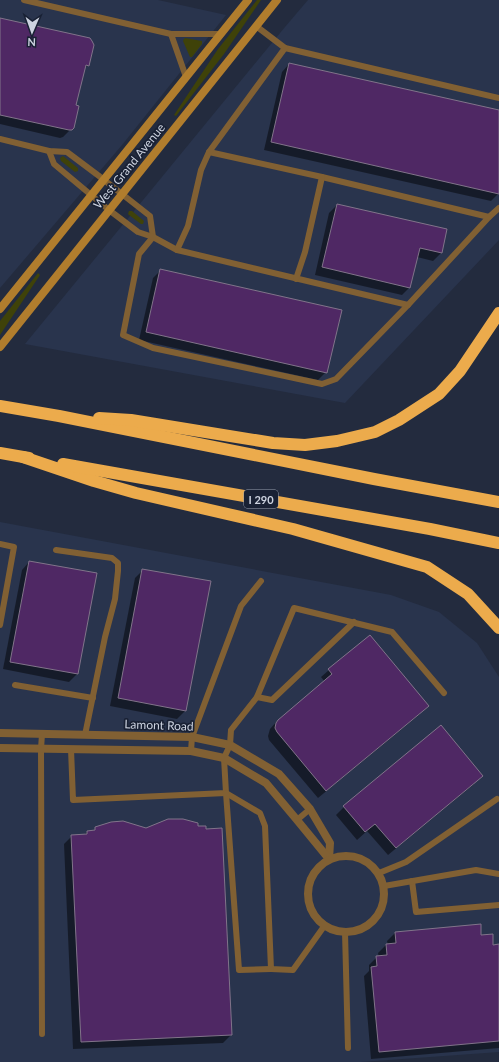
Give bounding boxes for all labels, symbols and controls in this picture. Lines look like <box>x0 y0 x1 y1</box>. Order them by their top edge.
north arrow <box>12 12 52 52</box>
text: N <box>27 36 36 49</box>
street label: West Grand Avenue <box>90 120 168 212</box>
road number: I 290 <box>244 490 278 508</box>
street label: Lamont Road <box>124 716 194 734</box>

